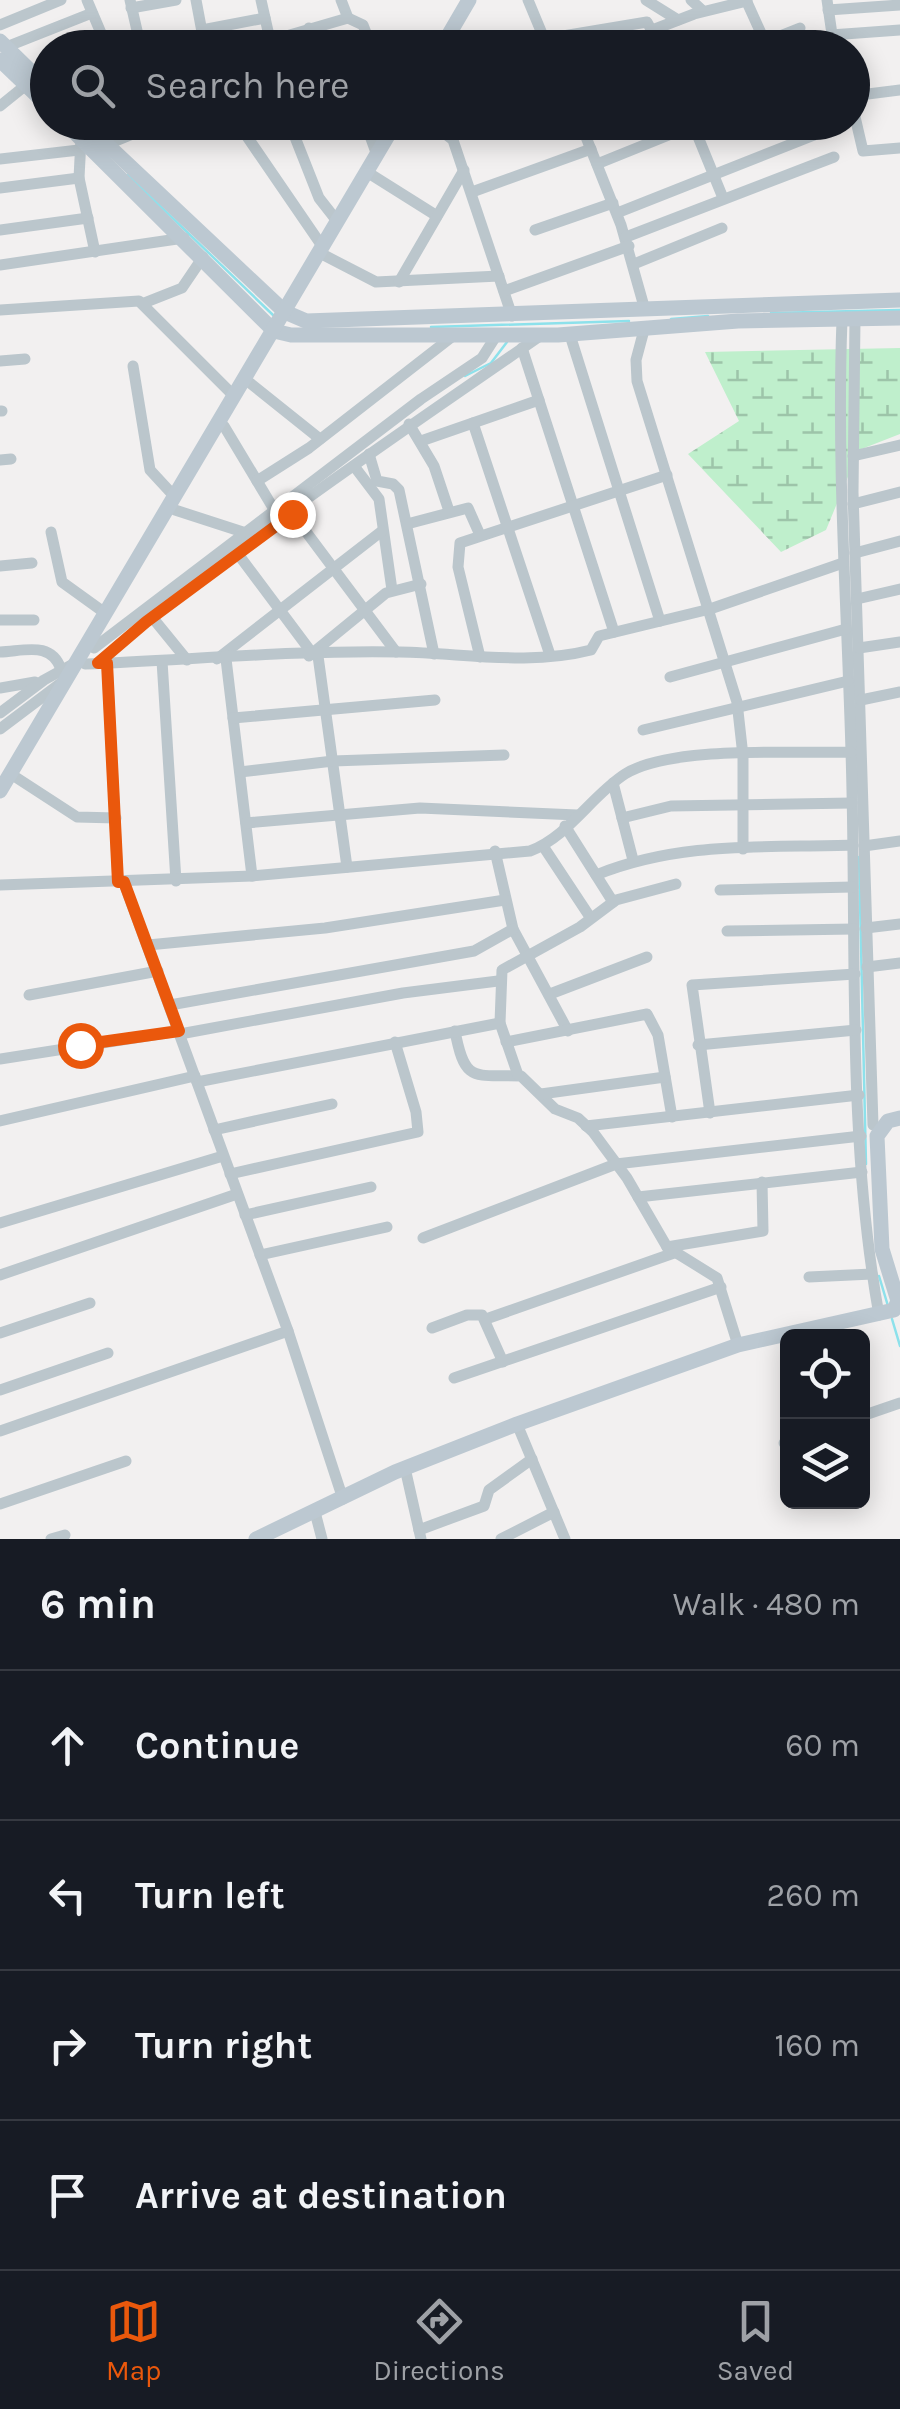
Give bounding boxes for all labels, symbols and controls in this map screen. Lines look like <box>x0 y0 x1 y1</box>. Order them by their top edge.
search box <box>30 30 870 140</box>
icon: search <box>65 58 120 113</box>
text: Search here <box>145 63 349 108</box>
route end <box>270 492 316 538</box>
route start <box>58 1023 104 1069</box>
map controls <box>780 1329 870 1509</box>
button: locate <box>780 1329 870 1419</box>
button: layers <box>780 1419 870 1509</box>
text: 6 min <box>40 1579 156 1629</box>
text: Walk · 480 m <box>673 1586 860 1623</box>
icon: ahead <box>40 1718 95 1773</box>
text: Continue <box>135 1723 299 1768</box>
text: 60 m <box>785 1727 860 1764</box>
icon: left <box>40 1868 95 1923</box>
text: Turn left <box>135 1873 285 1918</box>
text: 260 m <box>767 1877 860 1914</box>
icon: right <box>40 2018 95 2073</box>
text: Turn right <box>135 2023 312 2068</box>
text: 160 m <box>775 2027 860 2064</box>
icon: arrive <box>40 2168 95 2223</box>
text: Arrive at destination <box>135 2173 507 2218</box>
tab: Map <box>106 2294 161 2387</box>
tab: Directions <box>373 2294 505 2387</box>
tab: Saved <box>717 2294 794 2387</box>

